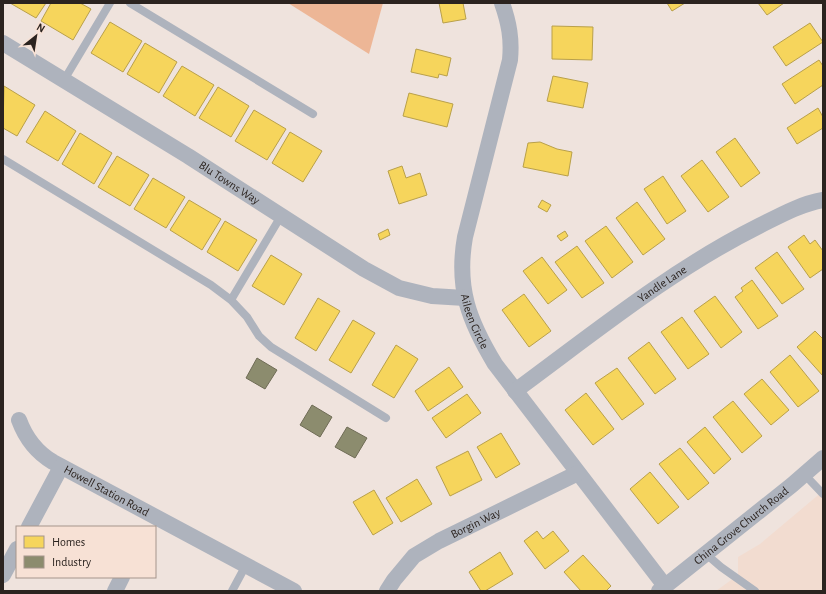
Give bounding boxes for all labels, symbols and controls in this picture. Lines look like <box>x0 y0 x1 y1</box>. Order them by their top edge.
north arrow <box>16 16 56 56</box>
text: N <box>35 21 47 34</box>
street label: Blu Towns Way <box>197 159 262 207</box>
street label: Yandle Lane <box>635 263 689 304</box>
street label: Aileen Circle <box>459 293 491 351</box>
street label: Howell Station Road <box>62 463 151 518</box>
street label: China Grove Church Road <box>691 484 791 567</box>
street label: Borgin Way <box>449 506 503 540</box>
legend <box>16 526 156 578</box>
text: Homes <box>52 536 85 548</box>
text: Industry <box>52 556 91 569</box>

